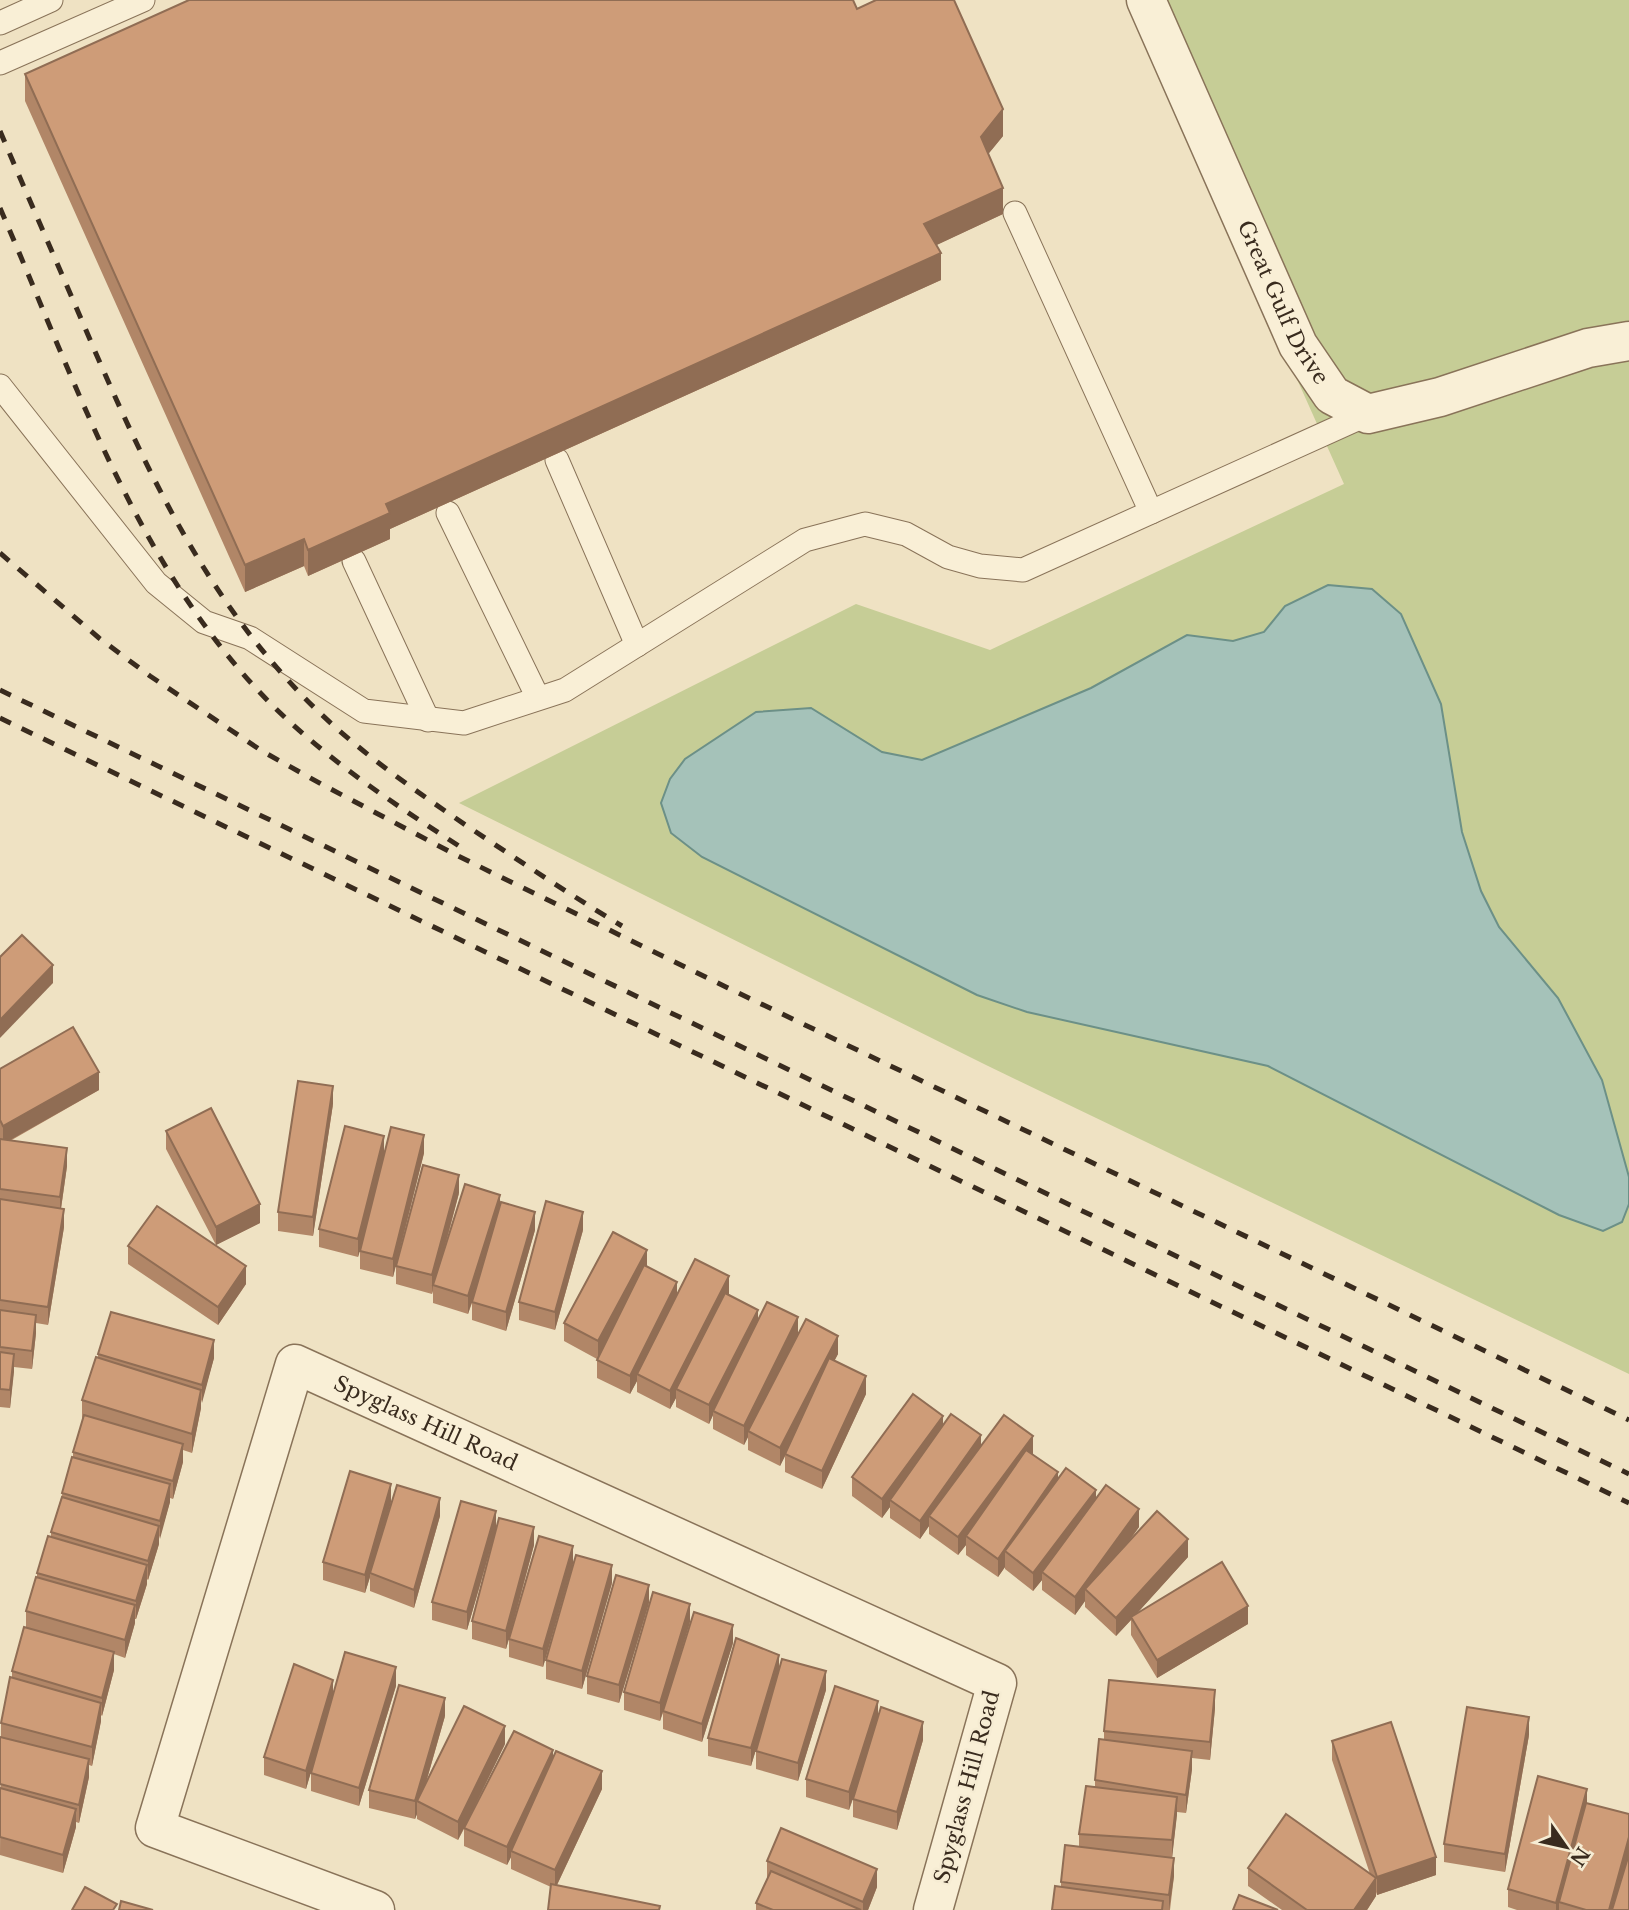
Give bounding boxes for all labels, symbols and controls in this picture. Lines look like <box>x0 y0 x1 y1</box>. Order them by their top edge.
street label: Great Gulf Drive <box>1232 216 1334 389</box>
street label: Spyglass Hill Road <box>330 1370 522 1476</box>
street label: Spyglass Hill Road <box>929 1688 1005 1886</box>
north arrow <box>1531 1812 1601 1882</box>
text: N <box>1565 1842 1594 1870</box>

